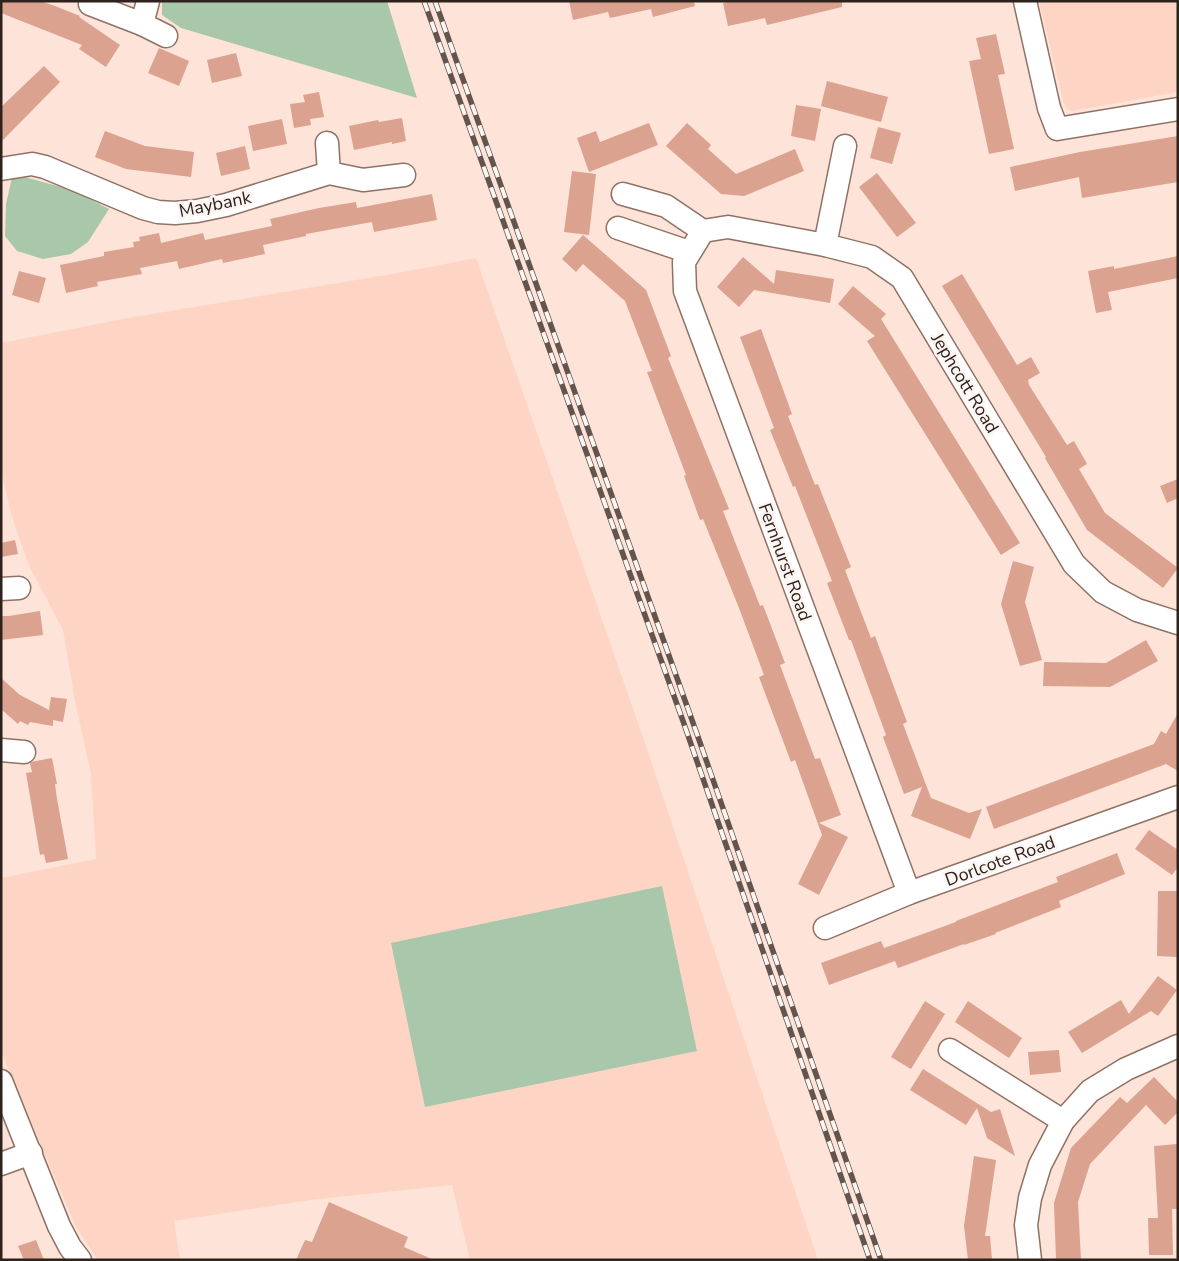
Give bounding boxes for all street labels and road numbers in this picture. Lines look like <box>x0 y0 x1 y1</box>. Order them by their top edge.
street label: Maybank <box>177 185 254 223</box>
street label: Jephcott Road <box>925 327 1004 438</box>
street label: Fernhurst Road <box>753 500 817 624</box>
street label: Dorlcote Road <box>942 830 1058 892</box>

